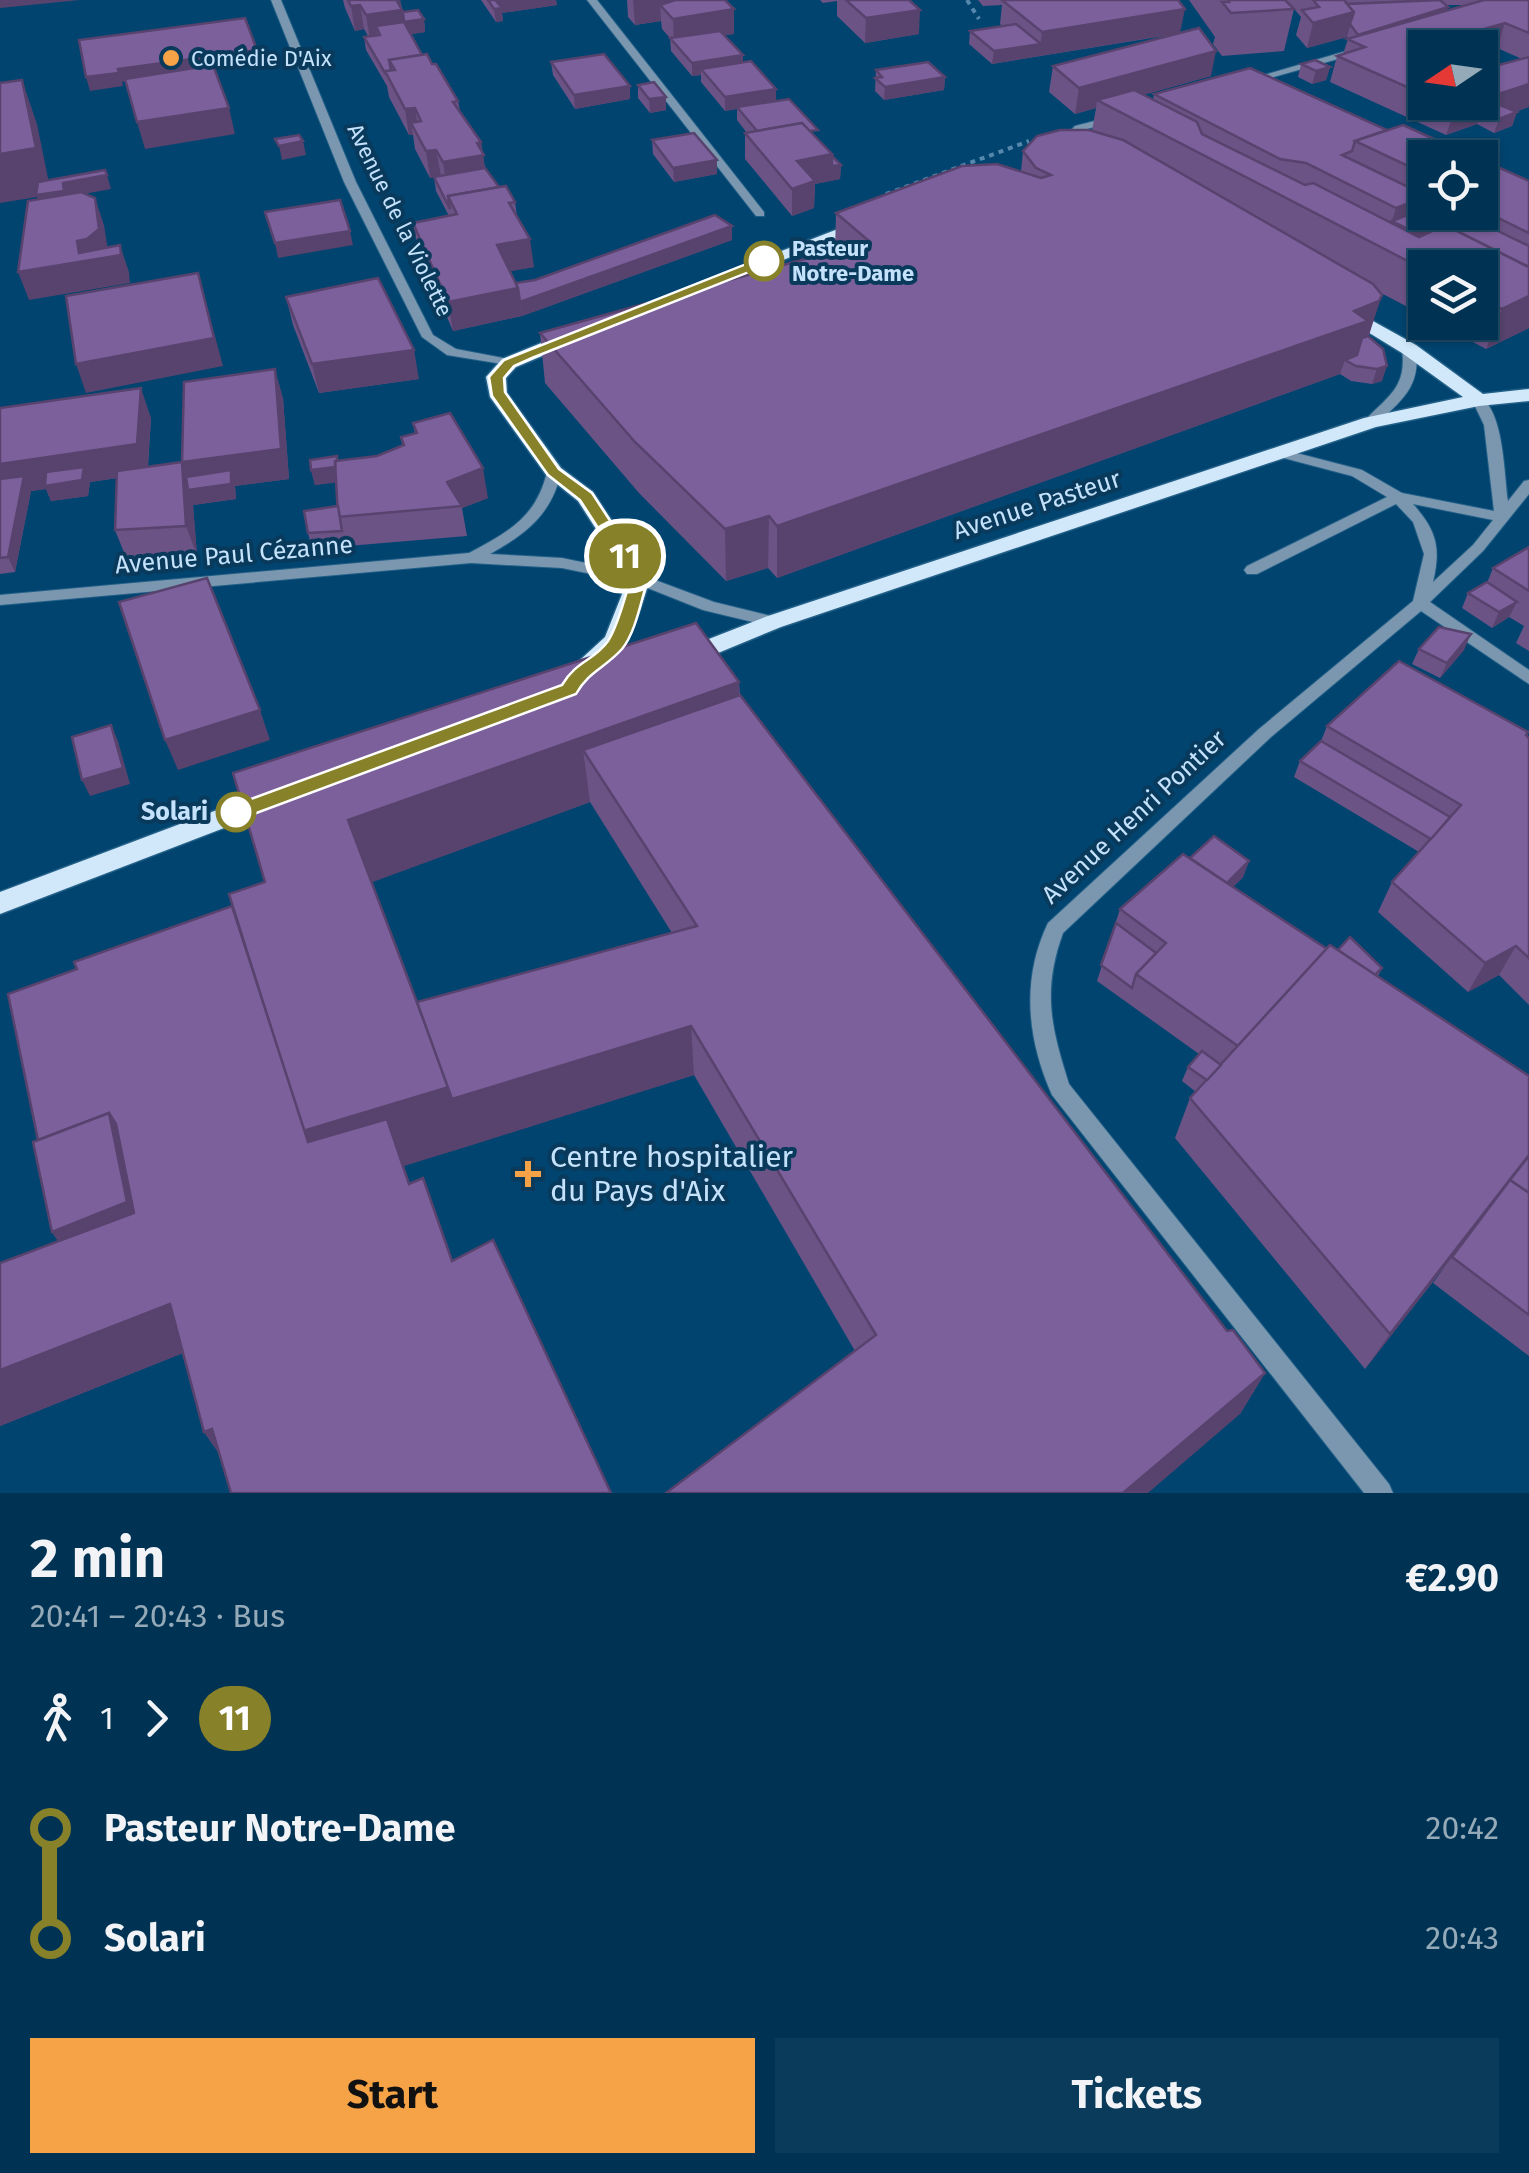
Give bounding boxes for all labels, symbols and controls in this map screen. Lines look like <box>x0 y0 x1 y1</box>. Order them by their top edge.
north arrow <box>1408 30 1498 120</box>
map controls <box>1408 30 1498 340</box>
place label: Comédie D'Aix <box>191 45 332 72</box>
marker: Comédie D'Aix <box>160 47 182 69</box>
street label: Avenue de la Violette <box>342 119 458 321</box>
button: locate <box>1408 140 1498 230</box>
place label: Pasteur Notre-Dame <box>792 235 914 287</box>
marker: Pasteur Notre-Dame <box>745 242 783 280</box>
button: layers <box>1408 250 1498 340</box>
street label: Avenue Pasteur <box>949 464 1125 546</box>
line badge: 11 <box>580 524 670 588</box>
street label: Avenue Paul Cézanne <box>114 530 354 580</box>
text: 11 <box>609 535 641 577</box>
street label: Avenue Henri Pontier <box>1036 724 1232 910</box>
marker: Solari <box>217 793 255 831</box>
place label: Solari <box>141 797 208 827</box>
place label: Centre hospitalier du Pays d'Aix <box>550 1139 794 1209</box>
marker: Centre hospitalier du Pays d'Aix <box>515 1161 541 1187</box>
text: 2 min <box>30 1526 165 1592</box>
text: €2.90 <box>1405 1555 1499 1601</box>
text: 20:41 – 20:43 · Bus <box>30 1597 285 1635</box>
icon: walk <box>30 1691 85 1746</box>
icon: forward <box>129 1691 184 1746</box>
text: 11 <box>219 1697 251 1739</box>
text: 1 <box>100 1699 114 1737</box>
text: Pasteur Notre-Dame <box>104 1805 455 1851</box>
text: 20:42 <box>1426 1809 1499 1847</box>
text: Solari <box>104 1915 206 1961</box>
text: 20:43 <box>1425 1919 1499 1957</box>
button: Start <box>30 2038 755 2153</box>
button: Tickets <box>775 2038 1499 2153</box>

